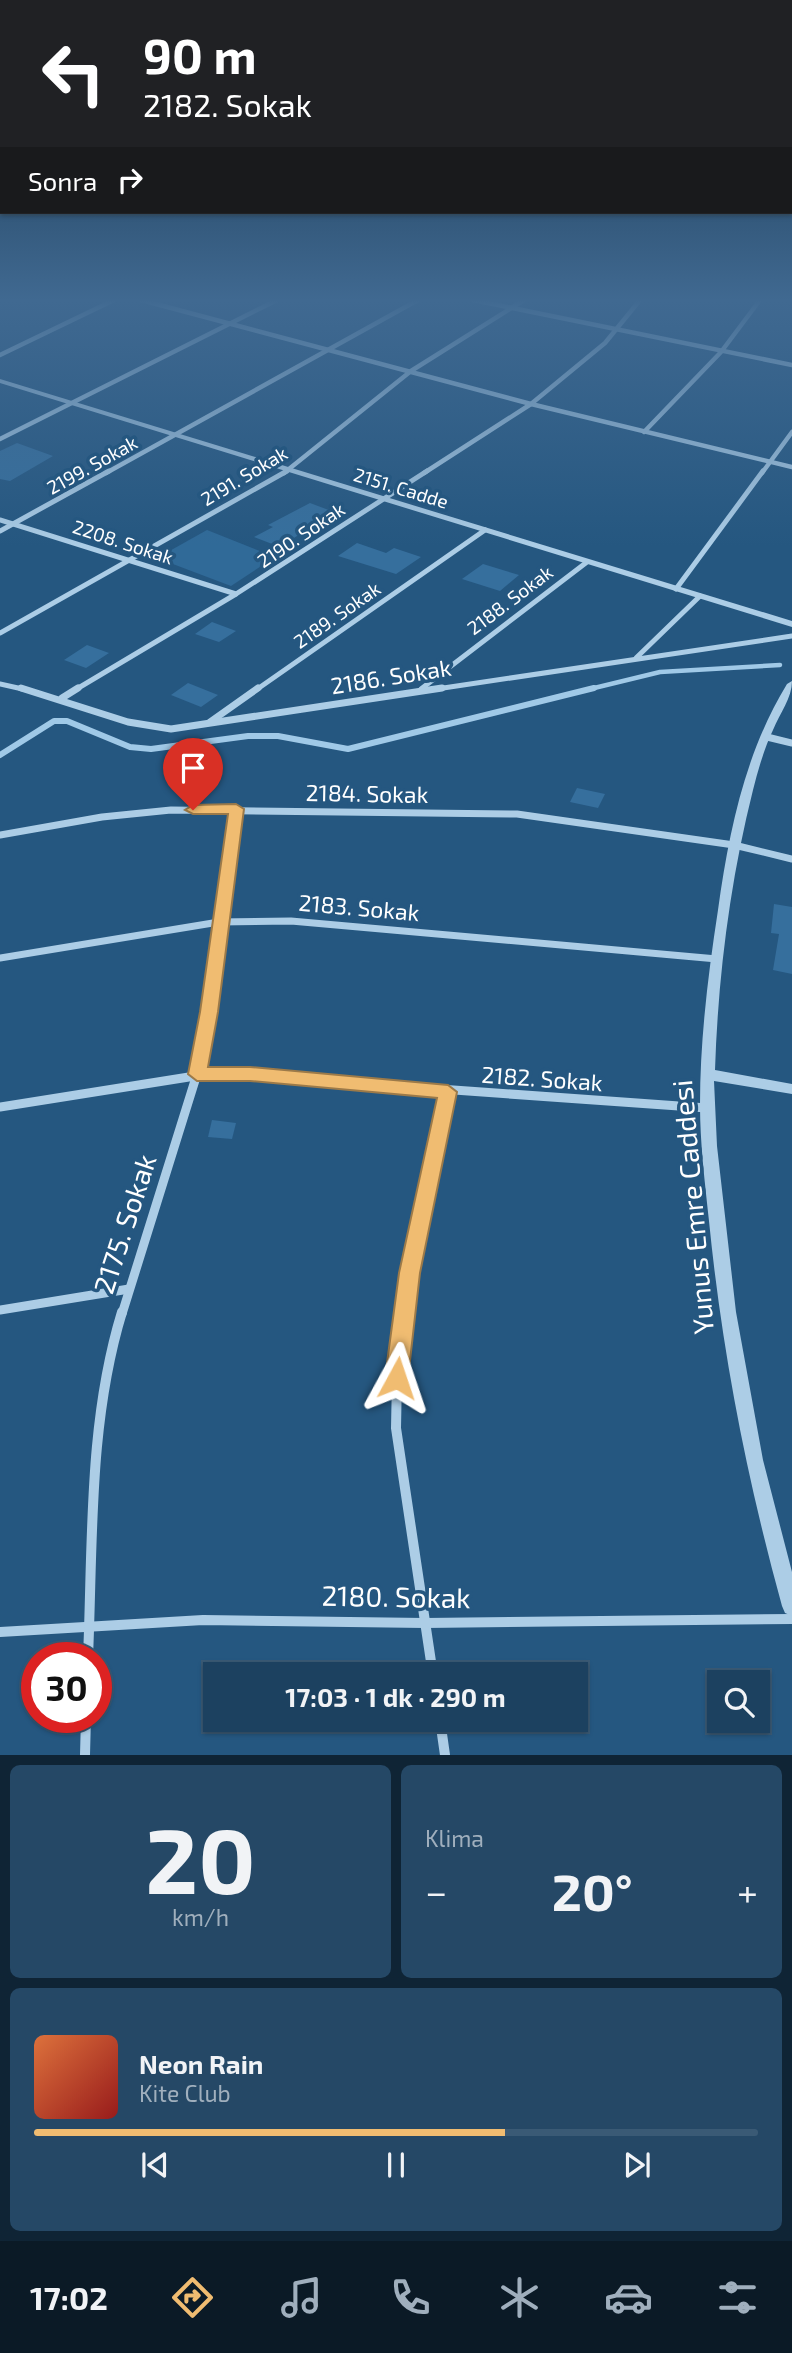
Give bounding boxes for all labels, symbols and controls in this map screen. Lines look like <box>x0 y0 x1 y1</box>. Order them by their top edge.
text: 90 m <box>143 25 257 84</box>
icon: left <box>28 28 119 119</box>
text: 2182. Sokak <box>143 85 312 123</box>
icon: right <box>111 161 149 199</box>
text: Sonra <box>28 165 97 196</box>
street label: 2199. Sokak <box>43 430 141 499</box>
street label: 2191. Sokak <box>196 441 291 510</box>
street label: 2151. Cadde <box>351 462 451 513</box>
street label: 2190. Sokak <box>253 497 349 572</box>
street label: 2208. Sokak <box>70 514 177 569</box>
street label: 2188. Sokak <box>462 560 557 639</box>
street label: 2189. Sokak <box>289 576 385 653</box>
street label: 2186. Sokak <box>329 653 453 699</box>
pin <box>163 738 223 810</box>
icon: arrive <box>174 749 212 787</box>
street label: 2184. Sokak <box>305 778 429 808</box>
street label: 2183. Sokak <box>297 888 421 926</box>
street label: 2182. Sokak <box>481 1060 604 1096</box>
street label: Yunus Emre Caddesi <box>664 1079 720 1336</box>
street label: 2175. Sokak <box>86 1150 163 1298</box>
position arrow <box>360 1341 434 1415</box>
street label: 2180. Sokak <box>321 1578 471 1614</box>
speed limit sign: 30 <box>21 1642 112 1733</box>
map controls <box>707 1670 770 1733</box>
button: search <box>707 1670 770 1733</box>
text: 17:03 · 1 dk · 290 m <box>285 1681 506 1712</box>
text: 20 <box>145 1803 256 1912</box>
text: Klima <box>425 1824 484 1852</box>
text: 20° <box>552 1859 633 1921</box>
text: − <box>425 1868 447 1914</box>
text: + <box>737 1868 758 1914</box>
text: km/h <box>172 1903 229 1931</box>
text: Neon Rain <box>139 2048 264 2079</box>
text: Kite Club <box>139 2079 231 2107</box>
icon: previous <box>136 2146 174 2184</box>
icon: pause <box>377 2146 415 2184</box>
icon: next <box>618 2146 656 2184</box>
icon: directions <box>168 2273 217 2322</box>
icon: music <box>277 2273 326 2322</box>
icon: phone <box>386 2273 435 2322</box>
icon: climate <box>495 2273 544 2322</box>
icon: car <box>604 2273 653 2322</box>
icon: filters <box>713 2273 762 2322</box>
text: 17:02 <box>30 2278 108 2316</box>

